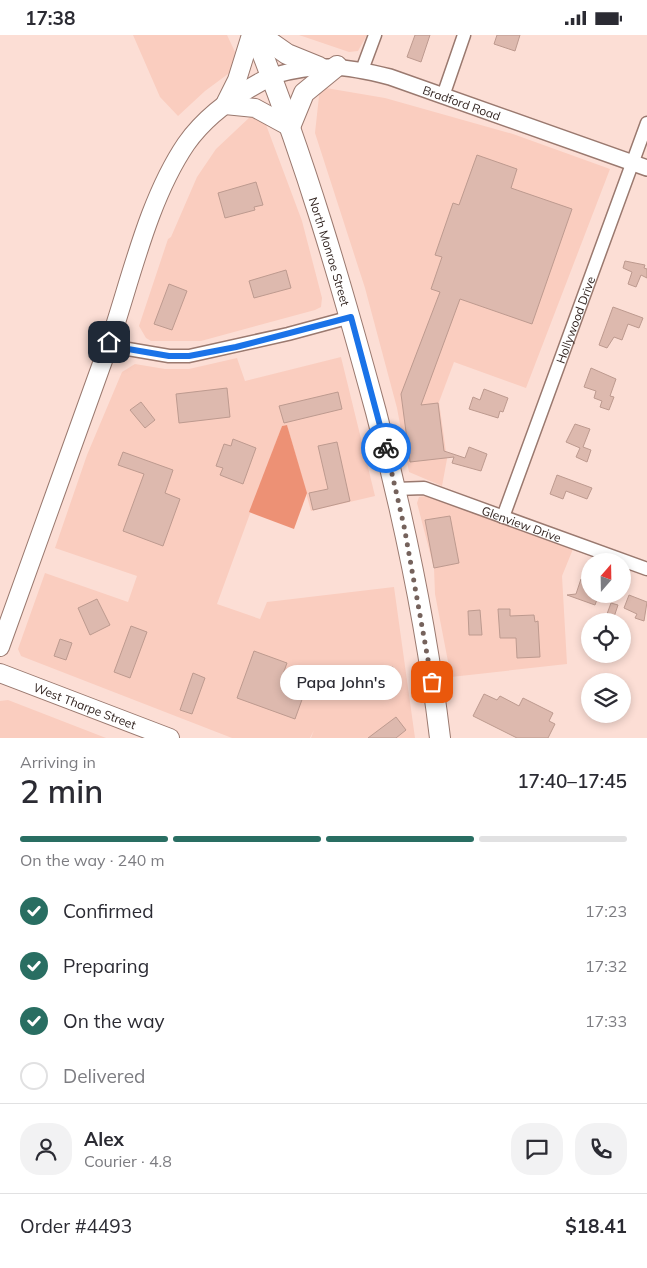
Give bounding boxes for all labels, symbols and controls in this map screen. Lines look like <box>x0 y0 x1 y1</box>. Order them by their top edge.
text: 17:38 <box>25 6 75 30</box>
street label: Bradford Road <box>421 82 503 123</box>
street label: North Monroe Street <box>306 195 353 308</box>
street label: Hollywood Drive <box>552 274 598 365</box>
pin <box>88 321 130 363</box>
icon: home <box>95 328 123 356</box>
courier <box>361 423 411 473</box>
icon: bike <box>372 434 400 462</box>
street label: Glenview Drive <box>480 502 564 545</box>
north arrow <box>581 553 631 603</box>
map controls <box>581 553 631 723</box>
button: locate <box>581 613 631 663</box>
pin <box>411 661 453 703</box>
callout: Papa John's <box>280 665 402 699</box>
icon: bag <box>418 668 446 696</box>
text: Papa John's <box>296 672 386 692</box>
button: layers <box>581 673 631 723</box>
street label: West Tharpe Street <box>32 679 138 732</box>
text: Arriving in <box>20 752 96 772</box>
text: 17:40–17:45 <box>517 769 627 793</box>
text: 2 min <box>20 771 103 811</box>
text: On the way · 240 m <box>20 850 165 870</box>
icon: check <box>20 897 48 925</box>
text: Confirmed <box>63 899 154 923</box>
text: 17:23 <box>585 901 627 921</box>
icon: check <box>20 952 48 980</box>
text: Preparing <box>63 954 149 978</box>
text: 17:32 <box>585 956 627 976</box>
icon: check <box>20 1007 48 1035</box>
text: On the way <box>63 1009 165 1033</box>
text: 17:33 <box>585 1011 627 1031</box>
text: Delivered <box>63 1064 145 1088</box>
button: person <box>20 1123 72 1175</box>
button: chat <box>511 1123 563 1175</box>
button: phone <box>575 1123 627 1175</box>
text: Alex <box>84 1127 124 1151</box>
text: Courier · 4.8 <box>84 1151 172 1171</box>
text: Order #4493 <box>20 1214 132 1238</box>
text: $18.41 <box>565 1214 627 1238</box>

